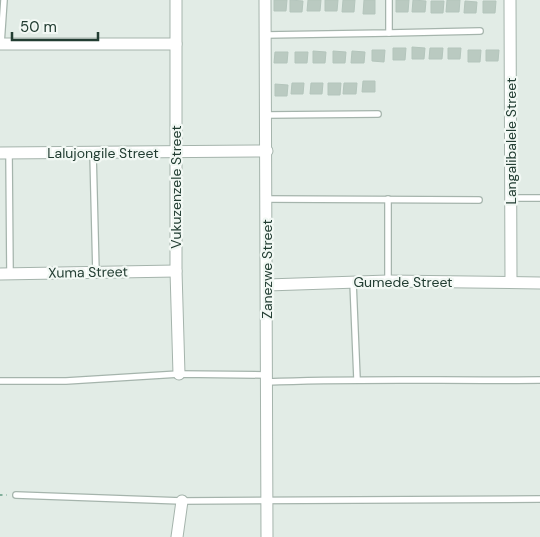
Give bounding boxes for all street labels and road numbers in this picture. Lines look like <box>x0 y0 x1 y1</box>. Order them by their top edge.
street label: Langalibalele Street <box>502 78 520 204</box>
street label: Vukuzenzele Street <box>167 125 185 249</box>
street label: Lalujongile Street <box>47 144 159 162</box>
street label: Zanezwe Street <box>258 219 276 319</box>
street label: Xuma Street <box>48 262 128 282</box>
street label: Gumede Street <box>353 273 453 291</box>

